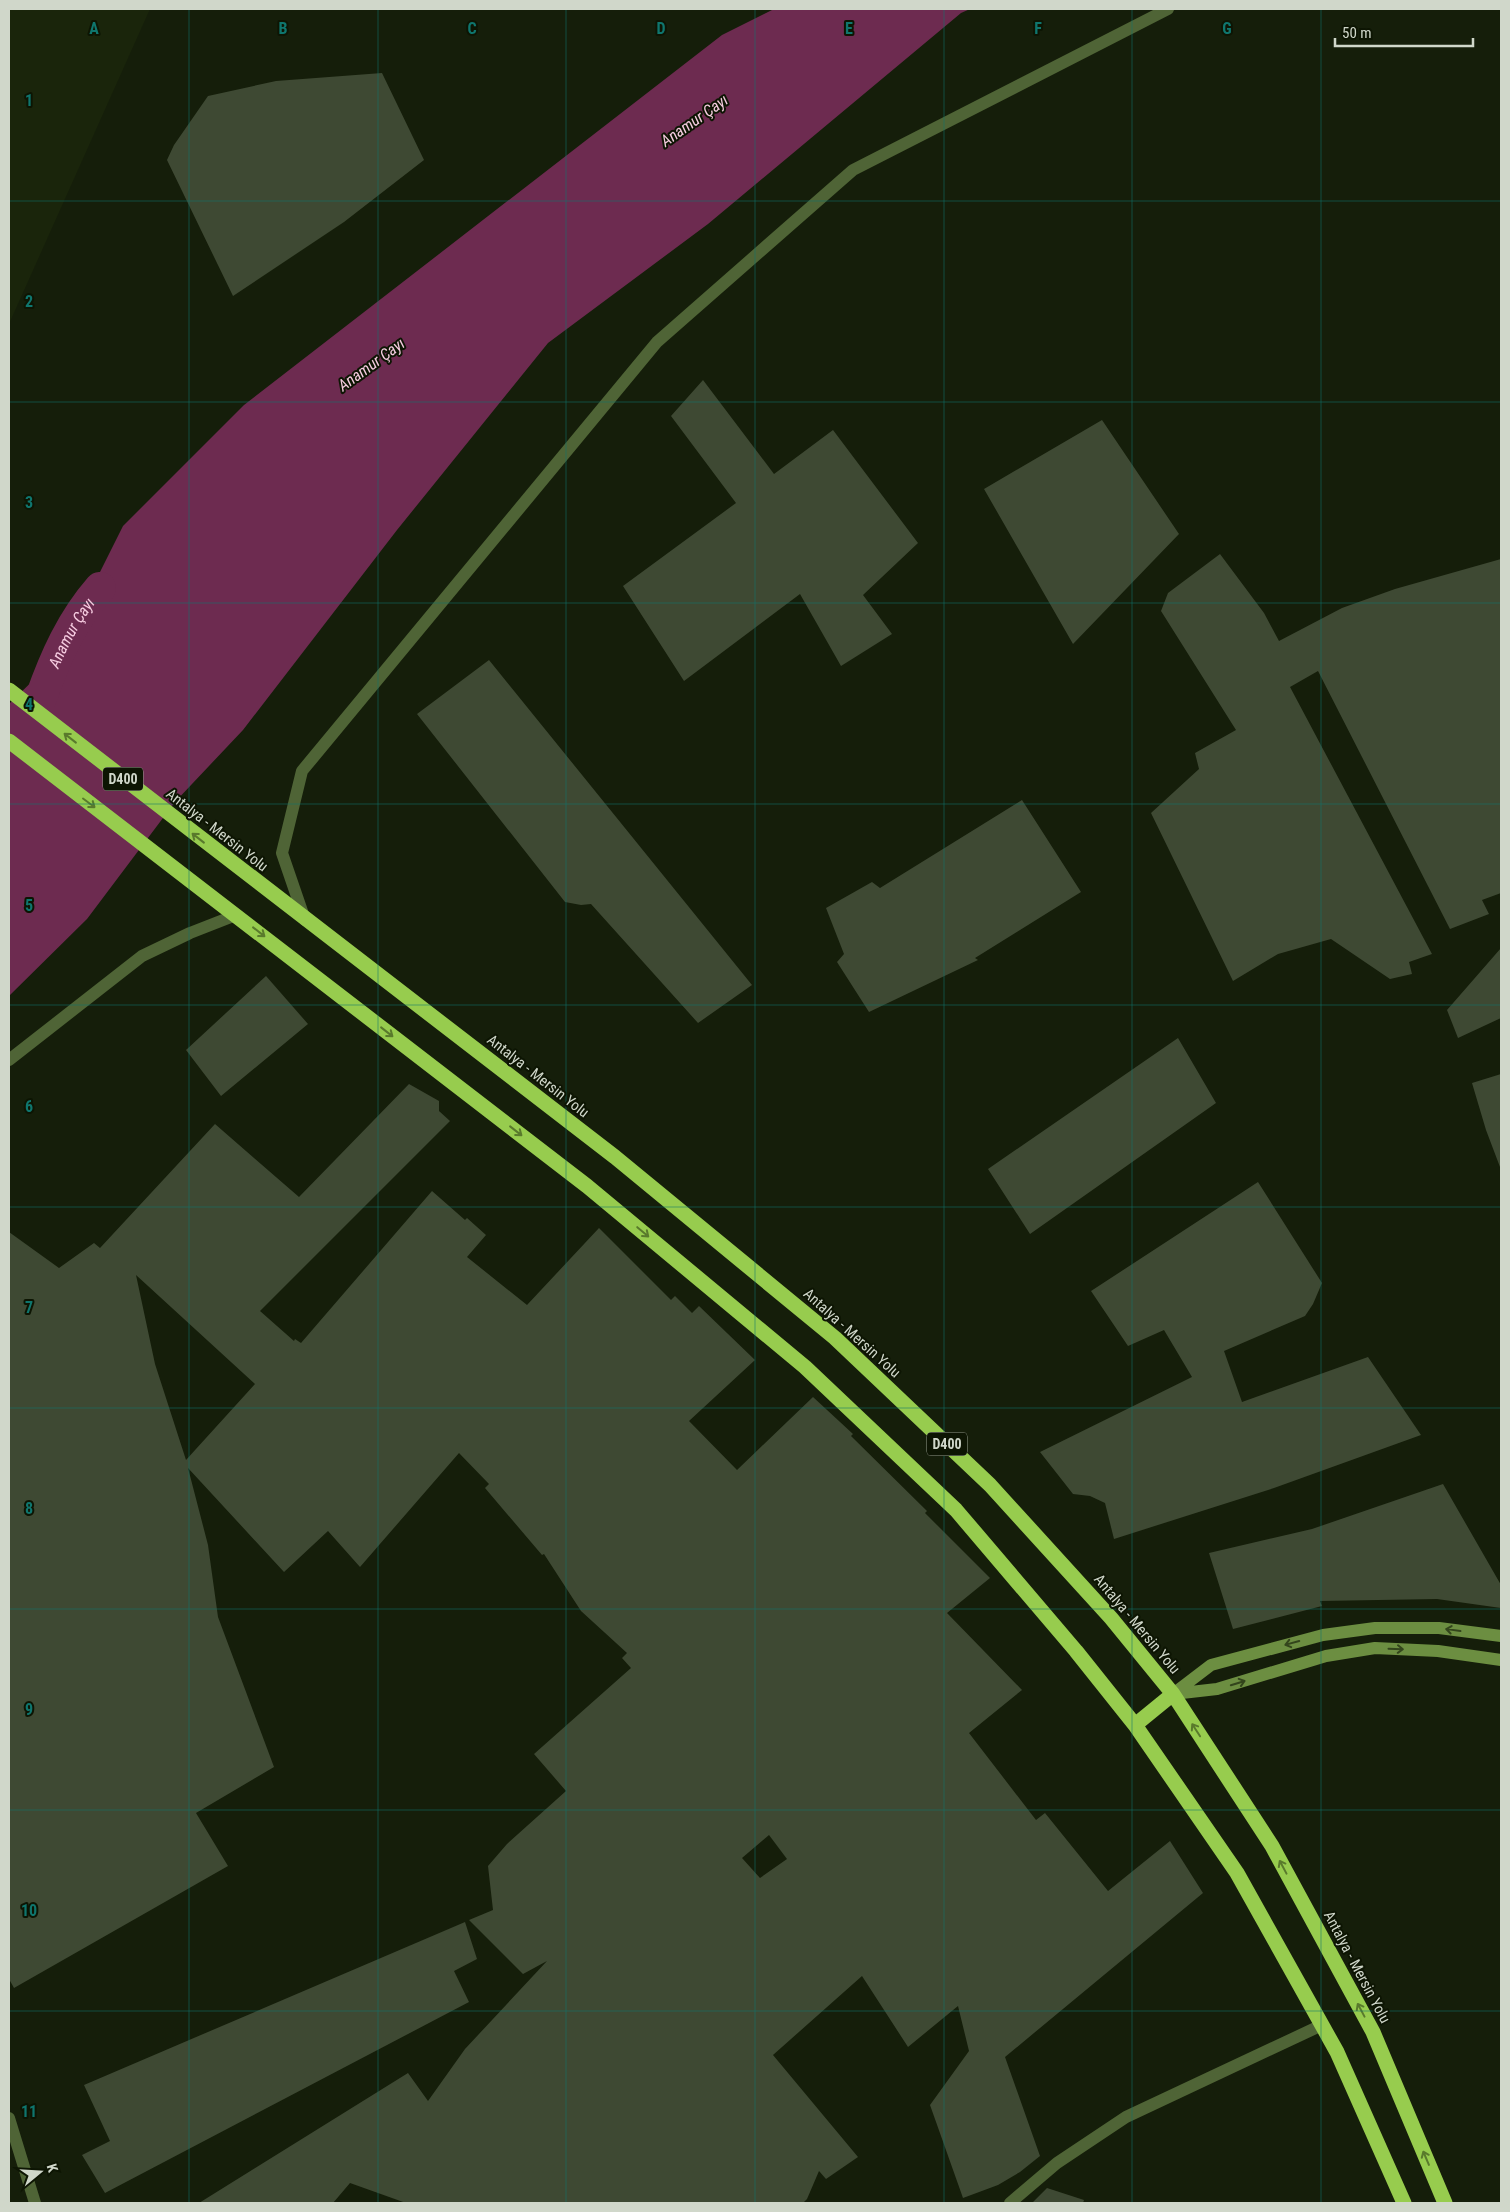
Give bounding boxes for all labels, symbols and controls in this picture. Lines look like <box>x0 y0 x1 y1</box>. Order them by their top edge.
scale bar <box>1335 15 1472 47</box>
text: A <box>89 19 99 38</box>
text: B <box>279 19 288 38</box>
text: C <box>467 19 477 38</box>
text: D <box>656 19 666 38</box>
text: E <box>845 19 853 38</box>
text: F <box>1034 19 1042 38</box>
text: G <box>1222 19 1232 38</box>
text: 50 m <box>1342 24 1372 42</box>
water label: Anamur Çayı <box>656 90 732 151</box>
text: 1 <box>25 91 33 110</box>
text: 2 <box>25 292 33 311</box>
water label: Anamur Çayı <box>333 334 409 396</box>
text: 3 <box>25 493 33 512</box>
water label: Anamur Çayı <box>44 594 99 672</box>
text: 4 <box>25 695 33 714</box>
one-way arrow <box>64 732 77 743</box>
road number: D400 <box>103 768 143 791</box>
street label: Antalya - Mersin Yolu <box>162 785 272 875</box>
one-way arrow <box>82 797 95 808</box>
one-way arrow <box>192 832 205 843</box>
text: 5 <box>25 896 33 915</box>
one-way arrow <box>252 927 265 938</box>
one-way arrow <box>380 1026 393 1037</box>
street label: Antalya - Mersin Yolu <box>483 1031 593 1121</box>
text: 6 <box>25 1097 33 1116</box>
one-way arrow <box>509 1126 523 1136</box>
one-way arrow <box>636 1227 649 1238</box>
street label: Antalya - Mersin Yolu <box>800 1285 904 1381</box>
text: 7 <box>25 1298 33 1317</box>
road number: D400 <box>927 1432 967 1456</box>
text: 8 <box>25 1499 33 1518</box>
street label: Antalya - Mersin Yolu <box>1090 1571 1184 1677</box>
one-way arrow <box>1445 1624 1461 1634</box>
one-way arrow <box>1285 1639 1301 1649</box>
one-way arrow <box>1387 1644 1403 1654</box>
one-way arrow <box>1229 1677 1245 1687</box>
text: 9 <box>25 1700 33 1719</box>
one-way arrow <box>1191 1723 1201 1737</box>
one-way arrow <box>1278 1859 1288 1874</box>
text: 10 <box>21 1901 37 1920</box>
street label: Antalya - Mersin Yolu <box>1320 1908 1394 2026</box>
one-way arrow <box>1356 2002 1366 2017</box>
text: 11 <box>21 2102 37 2121</box>
north arrow <box>15 2147 65 2197</box>
one-way arrow <box>1421 2151 1430 2166</box>
text: K <box>44 2162 61 2174</box>

